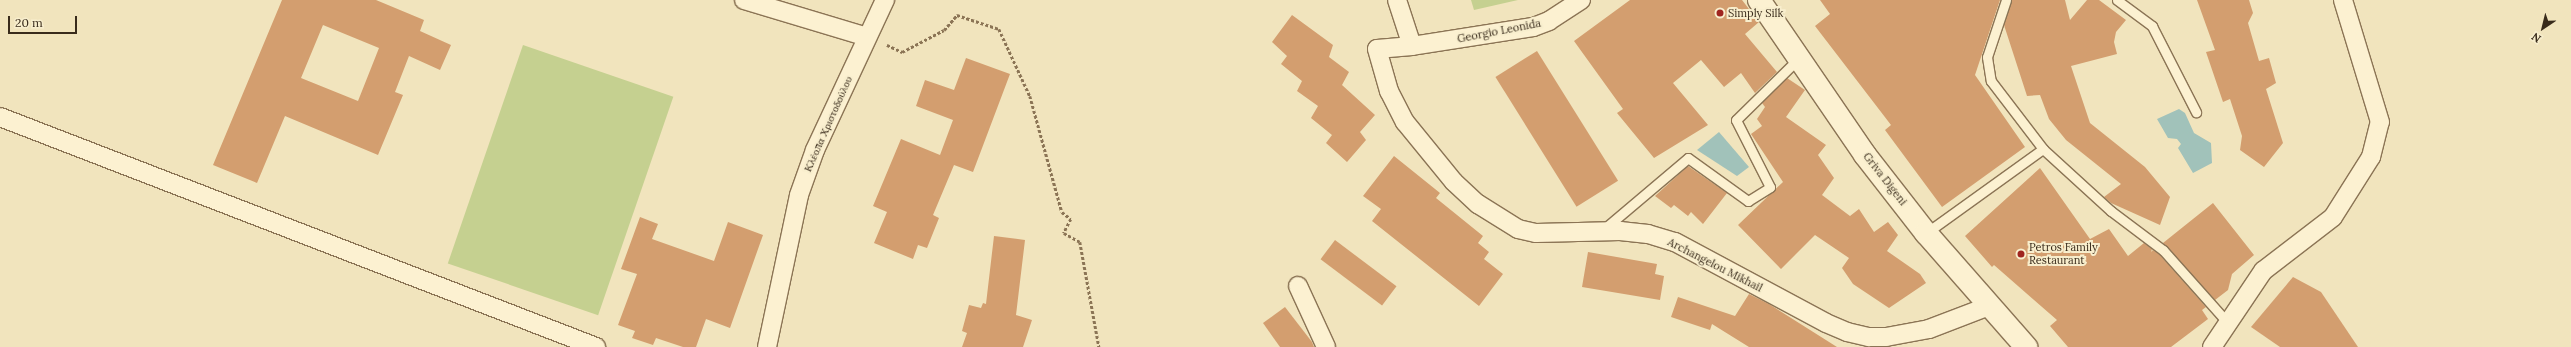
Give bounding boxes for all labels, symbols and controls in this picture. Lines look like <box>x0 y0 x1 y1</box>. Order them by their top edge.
place label: Simply Silk <box>1728 6 1783 20</box>
scale bar <box>10 8 79 34</box>
marker: Simply Silk <box>1715 8 1725 18</box>
north arrow <box>2523 8 2563 48</box>
text: 20 m <box>15 15 43 30</box>
street label: Georgio Leonida <box>1456 16 1542 46</box>
text: N <box>2529 30 2544 46</box>
street label: Κλέοπα Χριστοδούλου <box>801 74 855 174</box>
street label: Griva Digeni <box>1860 150 1910 208</box>
street label: Archangelou Mikhail <box>1665 235 1765 295</box>
place label: Petros Family Restaurant <box>2029 241 2098 267</box>
marker: Petros Family Restaurant <box>2016 249 2026 259</box>

